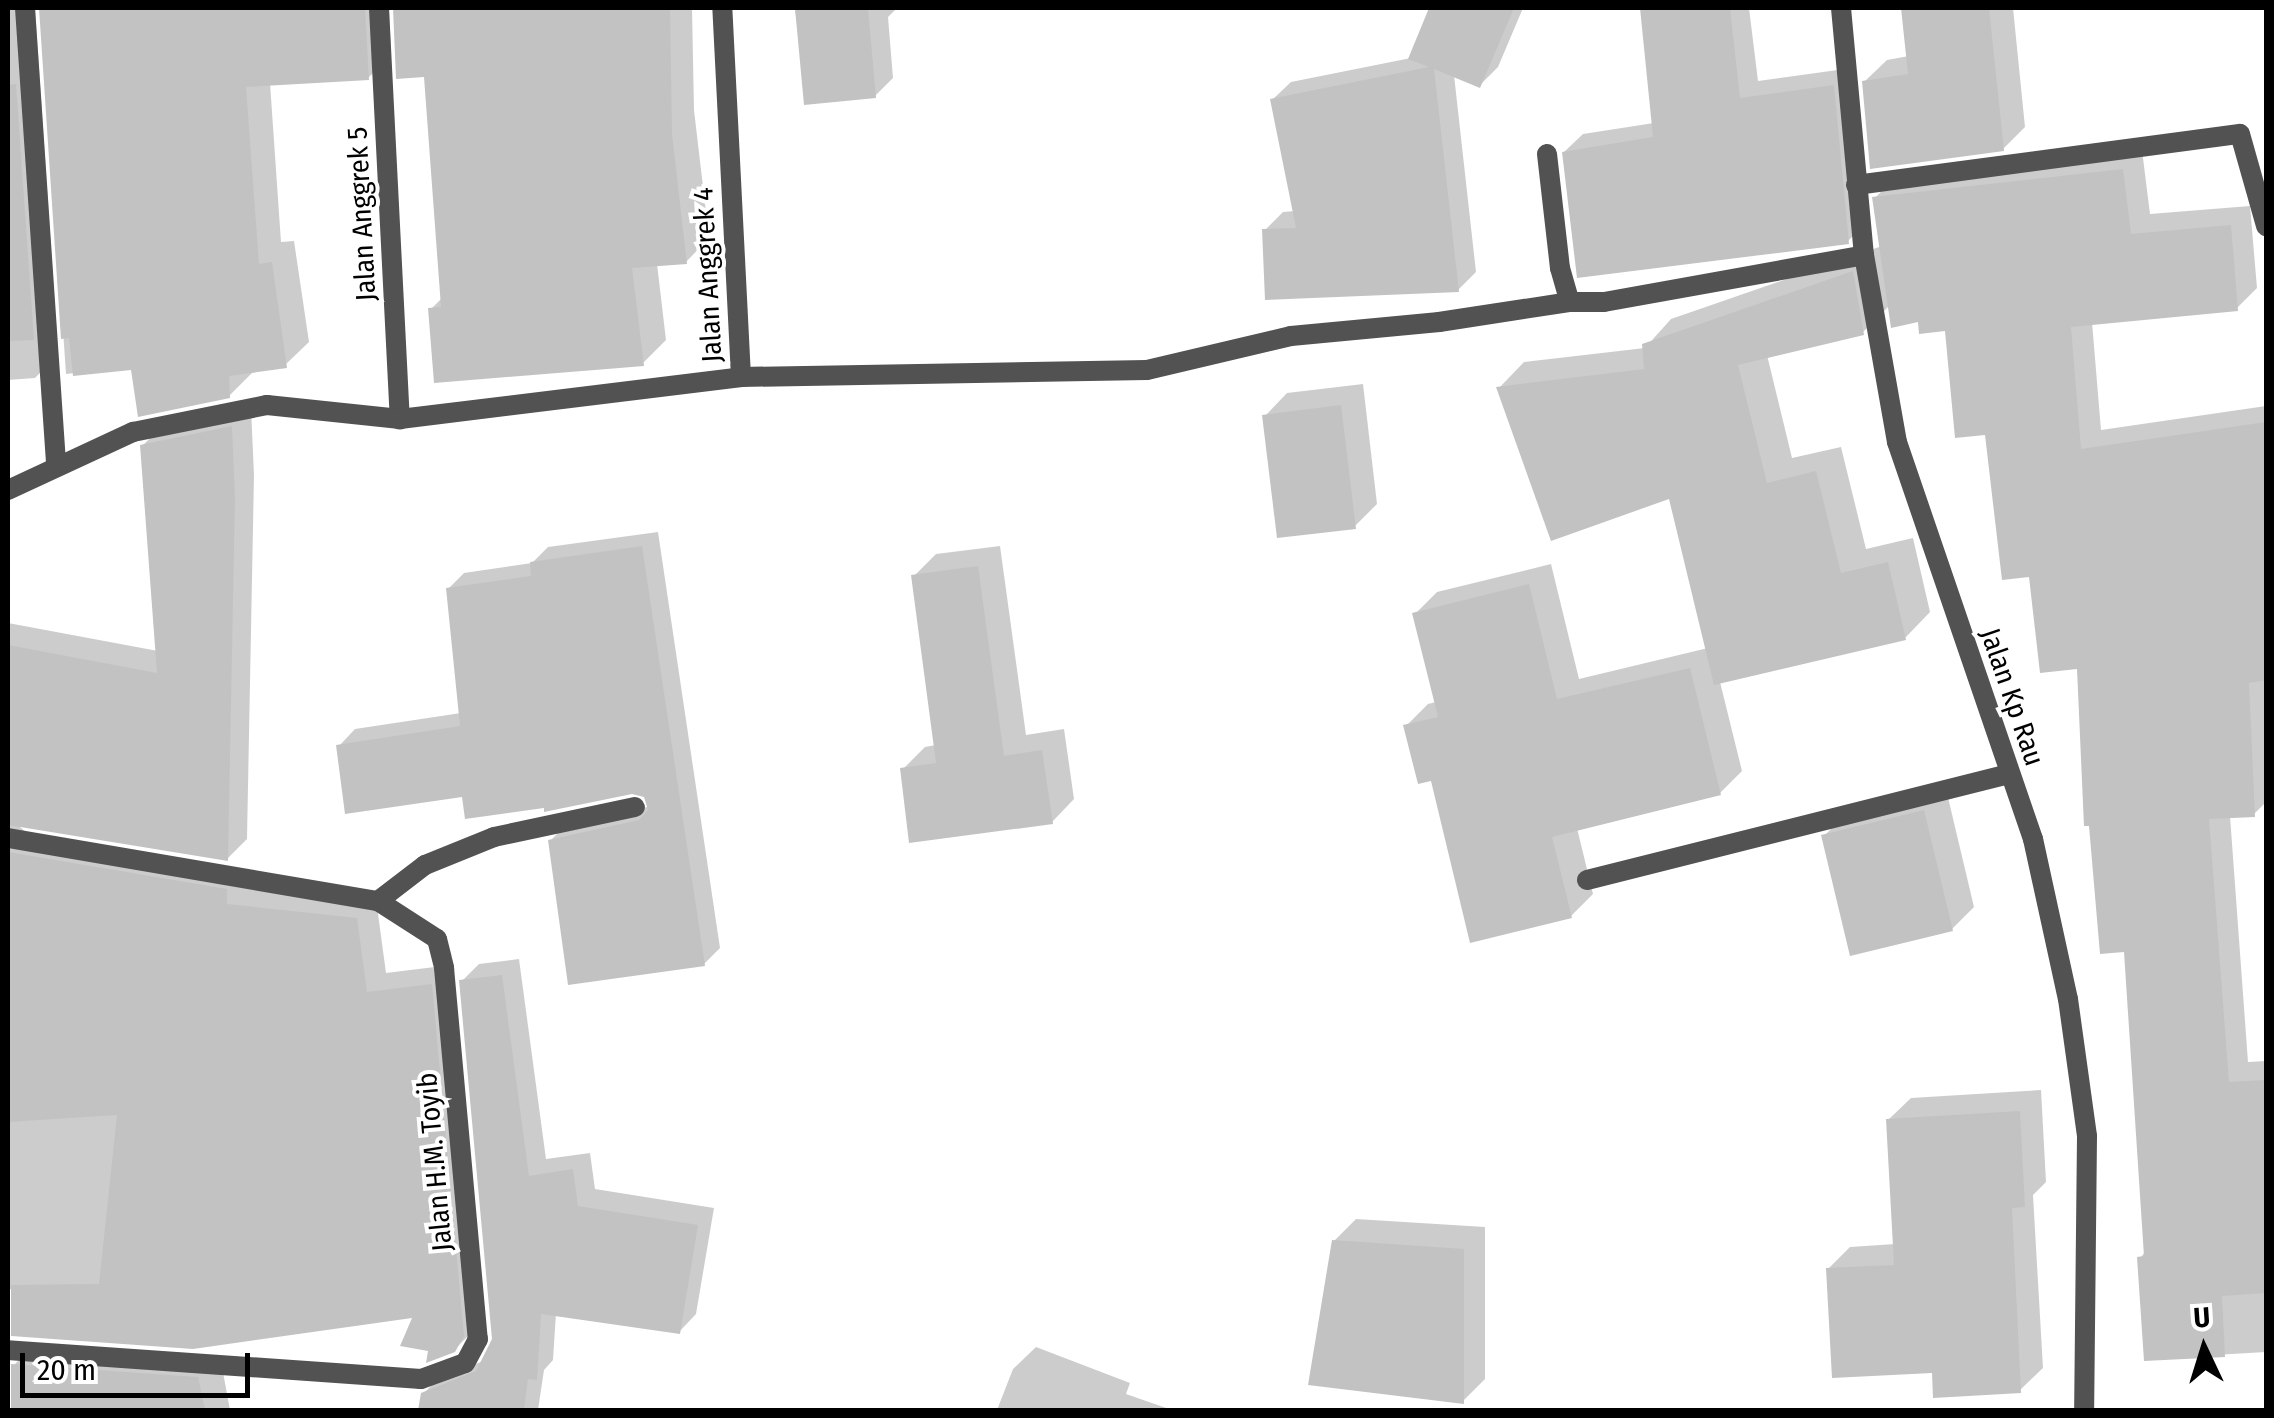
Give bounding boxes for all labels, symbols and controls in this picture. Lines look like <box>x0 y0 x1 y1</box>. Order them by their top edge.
street label: Jalan Anggrek 5 <box>341 126 383 302</box>
street label: Jalan Anggrek 4 <box>687 187 729 363</box>
street label: Jalan Kp Rau <box>1973 624 2051 770</box>
street label: Jalan H.M. Toyib <box>410 1071 460 1253</box>
north arrow <box>2154 1298 2254 1398</box>
text: U <box>2193 1301 2211 1335</box>
scale bar <box>25 1333 255 1395</box>
text: 20 m <box>37 1352 96 1388</box>

